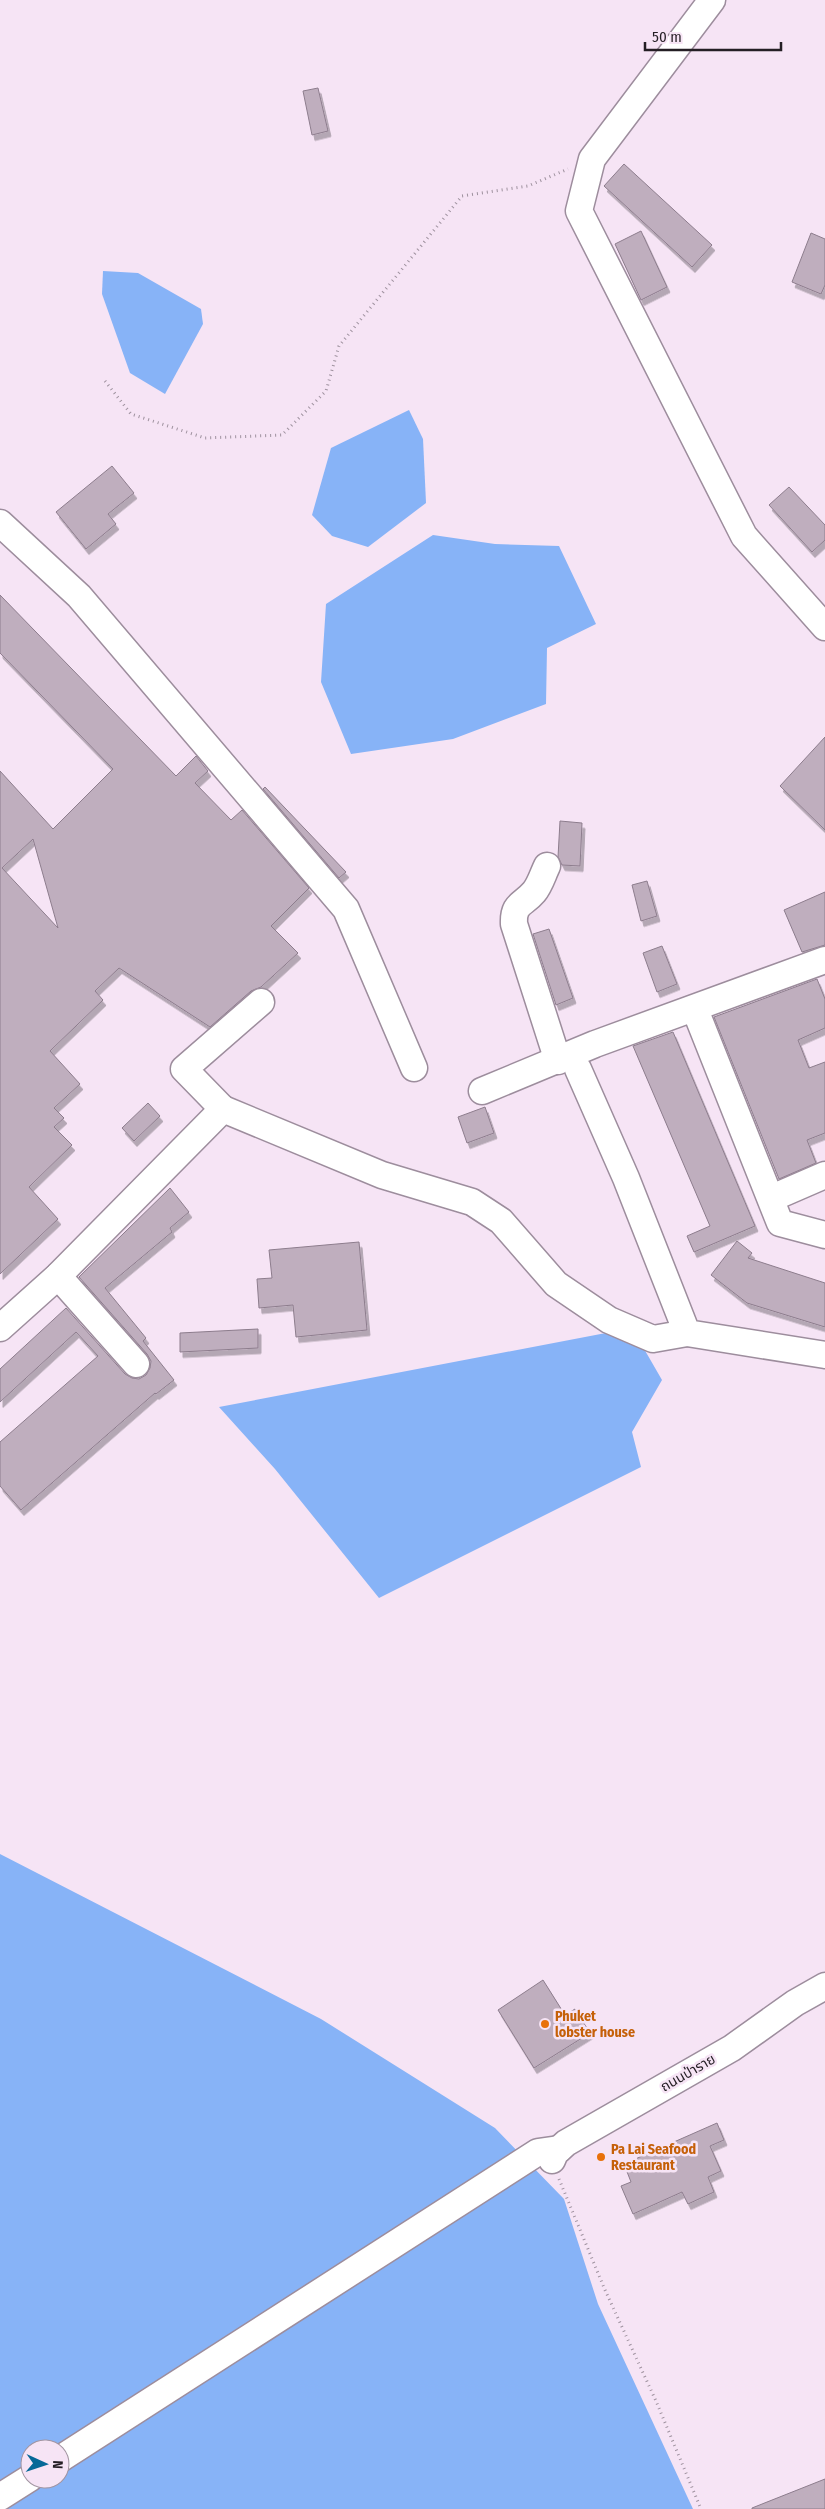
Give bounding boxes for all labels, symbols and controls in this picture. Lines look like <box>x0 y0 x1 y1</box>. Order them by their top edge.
scale bar <box>645 20 781 52</box>
text: 50 m <box>652 28 682 46</box>
place label: Phuket lobster house <box>555 2008 635 2041</box>
marker: Phuket lobster house <box>539 2018 551 2030</box>
street label: ถนนป่าราย <box>658 2050 718 2096</box>
place label: Pa Lai Seafood Restaurant <box>611 2141 696 2174</box>
marker: Pa Lai Seafood Restaurant <box>595 2151 607 2163</box>
north arrow <box>20 2439 70 2489</box>
text: N <box>49 2460 66 2469</box>

